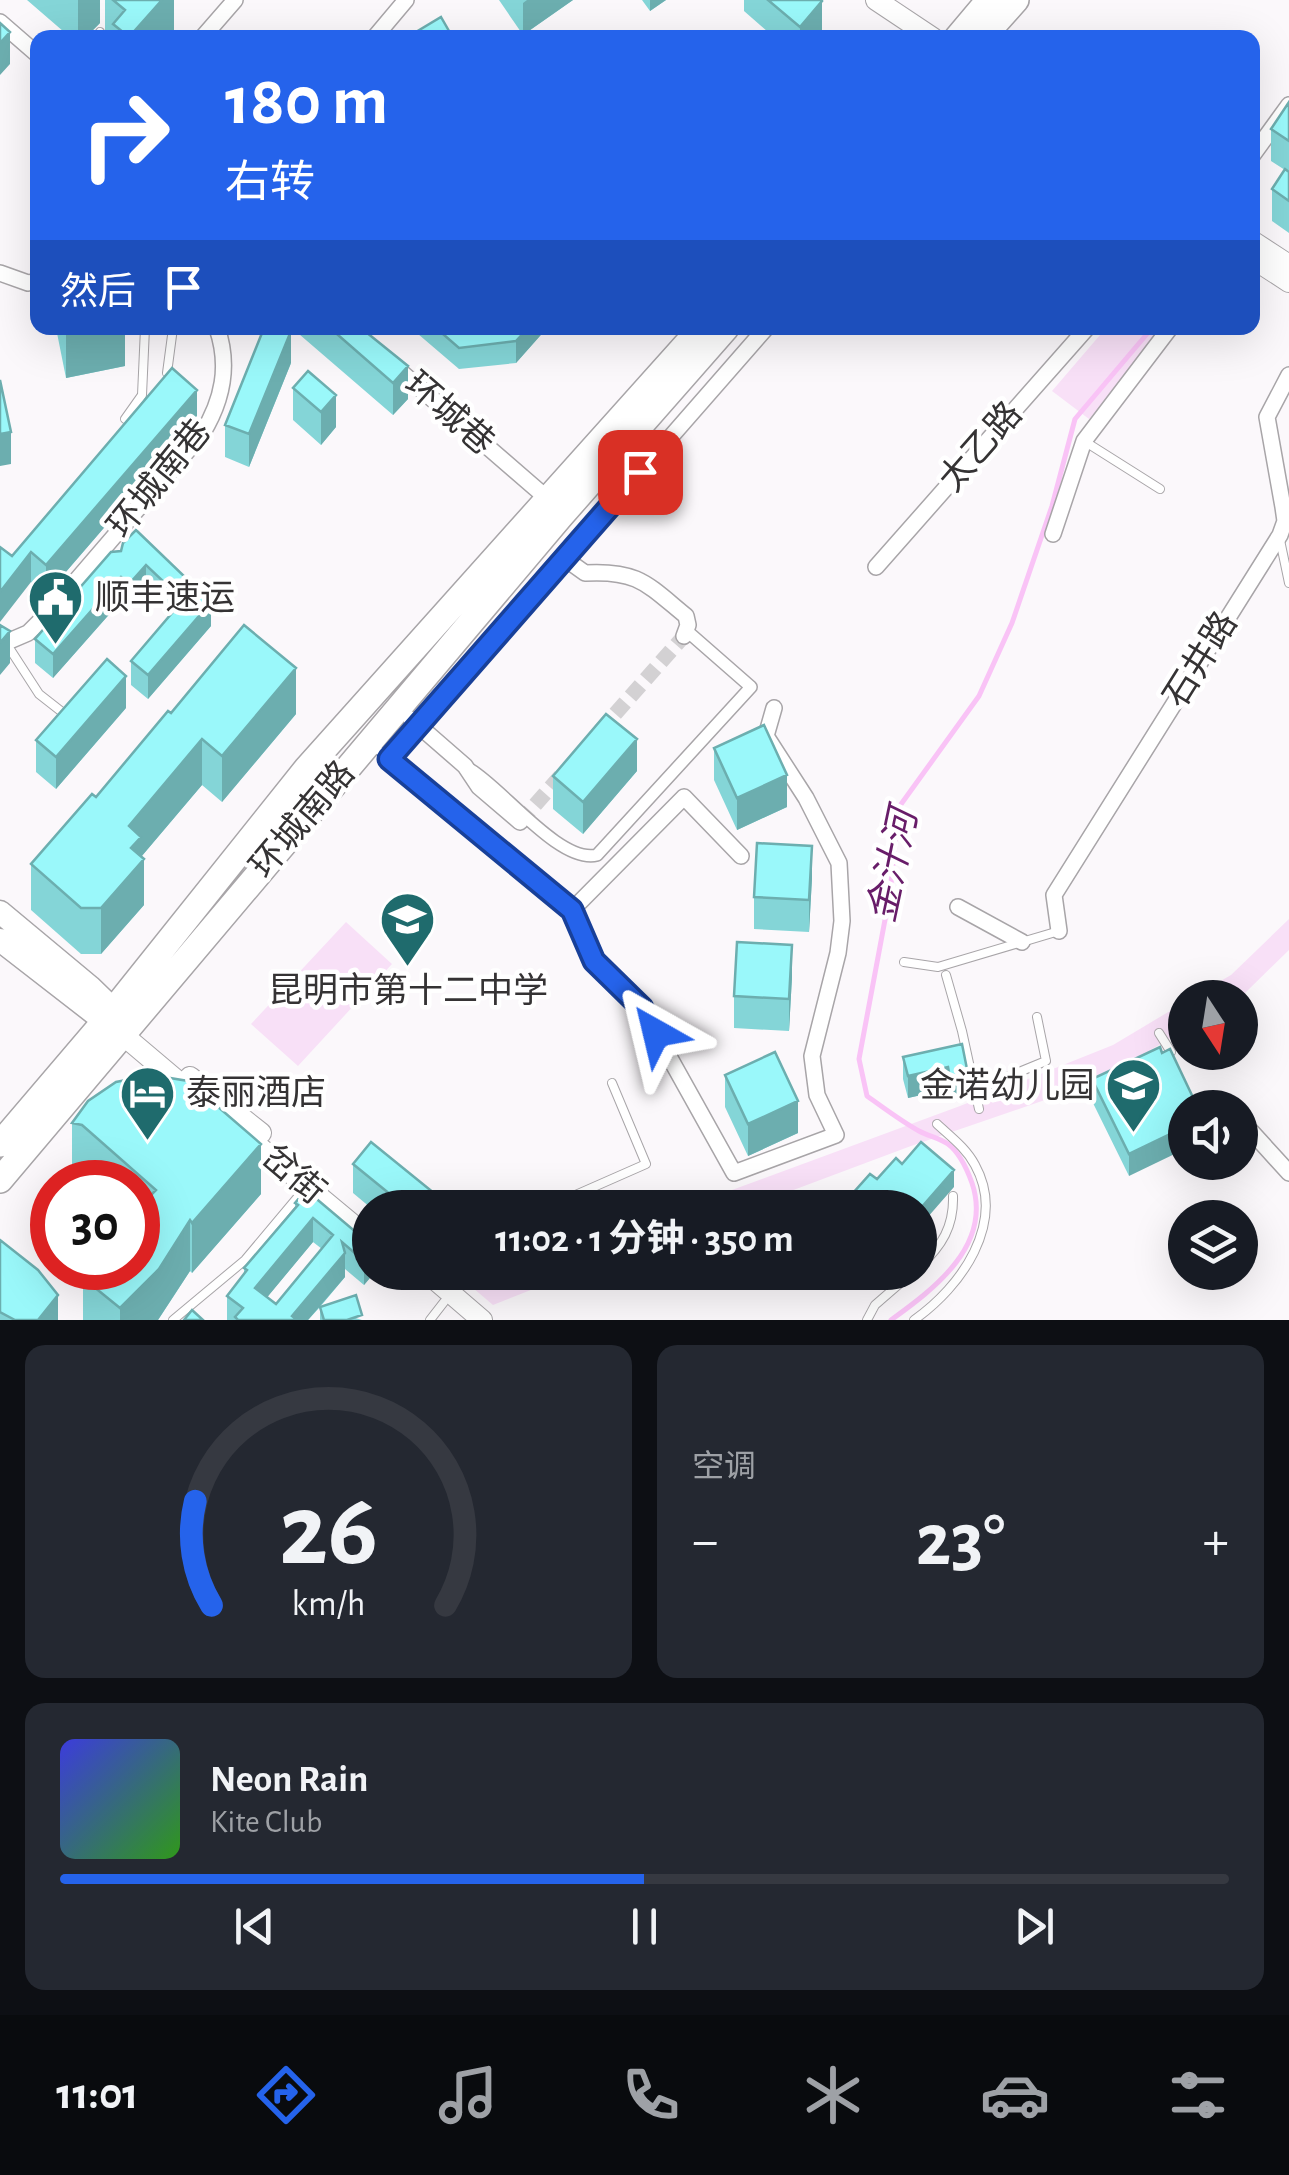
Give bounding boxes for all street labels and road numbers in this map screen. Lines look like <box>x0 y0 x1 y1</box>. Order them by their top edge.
street label: 环城巷 <box>398 365 501 462</box>
street label: 太乙路 <box>932 395 1029 498</box>
street label: 环城南巷 <box>101 412 218 544</box>
street label: 石井路 <box>1157 605 1244 714</box>
street label: 环城南路 <box>243 754 361 885</box>
street label: 岔街 <box>255 1138 332 1211</box>

